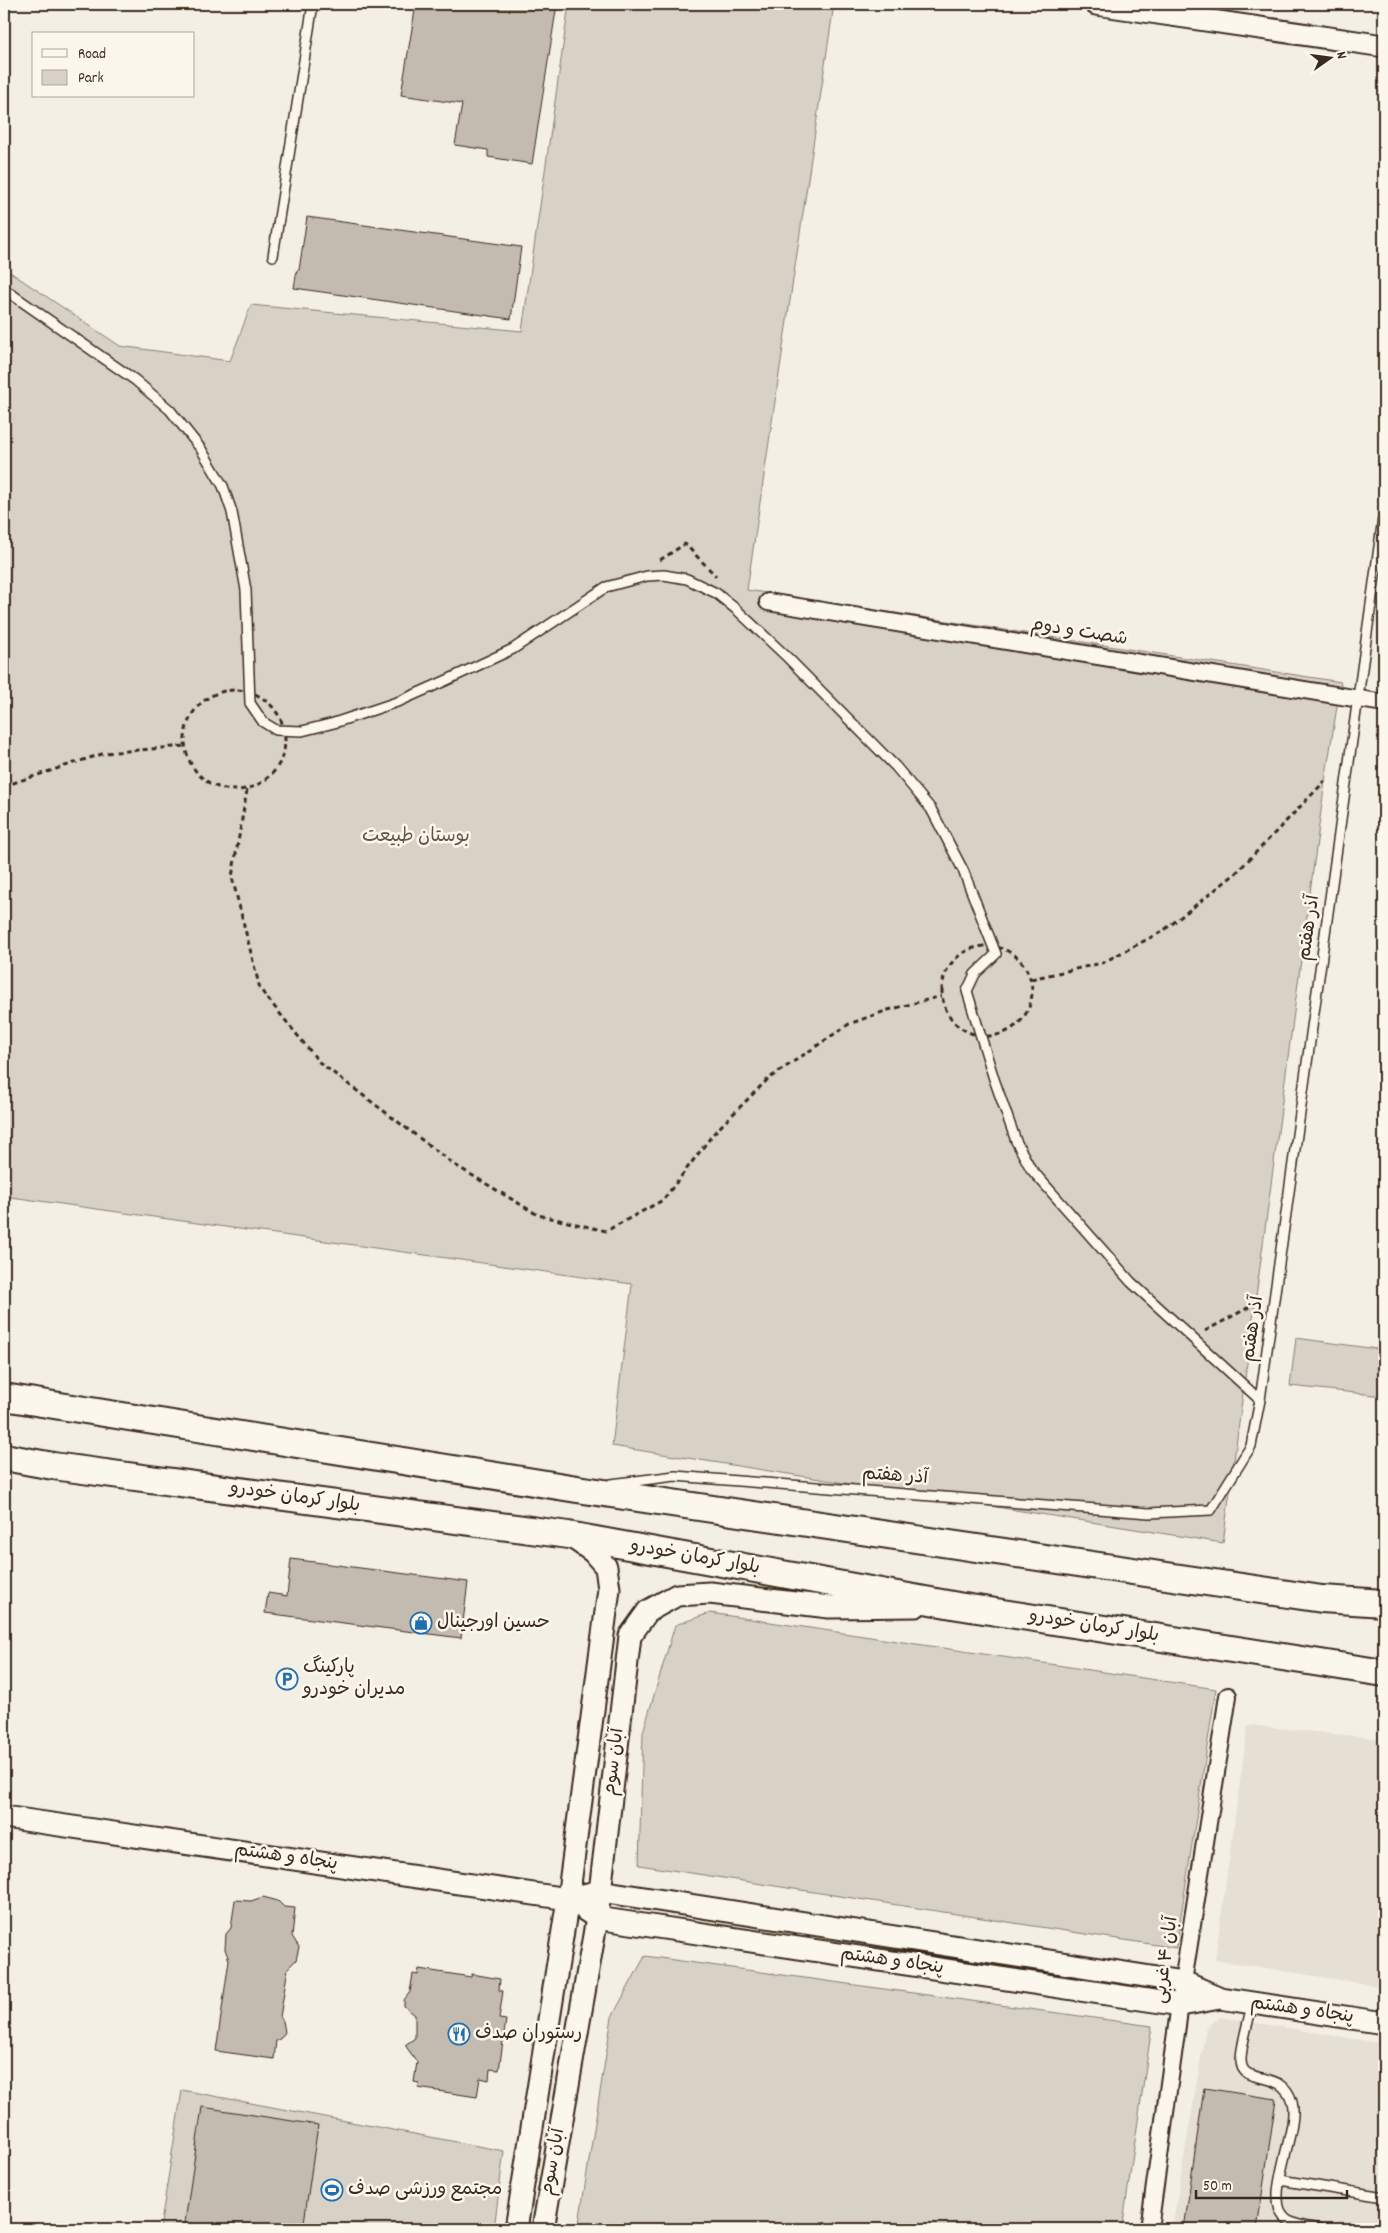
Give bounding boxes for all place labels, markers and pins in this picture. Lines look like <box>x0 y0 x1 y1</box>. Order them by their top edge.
place label: حسین اورجینال <box>437 1610 550 1637</box>
shop icon: حسین اورجینال <box>409 1611 433 1635</box>
place label: پارکینگ مدیران خودرو <box>301 1655 405 1704</box>
parking icon: پارکینگ مدیران خودرو <box>275 1667 299 1691</box>
place label: رستوران صدف <box>475 2021 582 2048</box>
restaurant icon: رستوران صدف <box>447 2022 471 2046</box>
place label: مجتمع ورزشی صدف <box>348 2177 502 2204</box>
sports icon: مجتمع ورزشی صدف <box>320 2178 344 2202</box>

